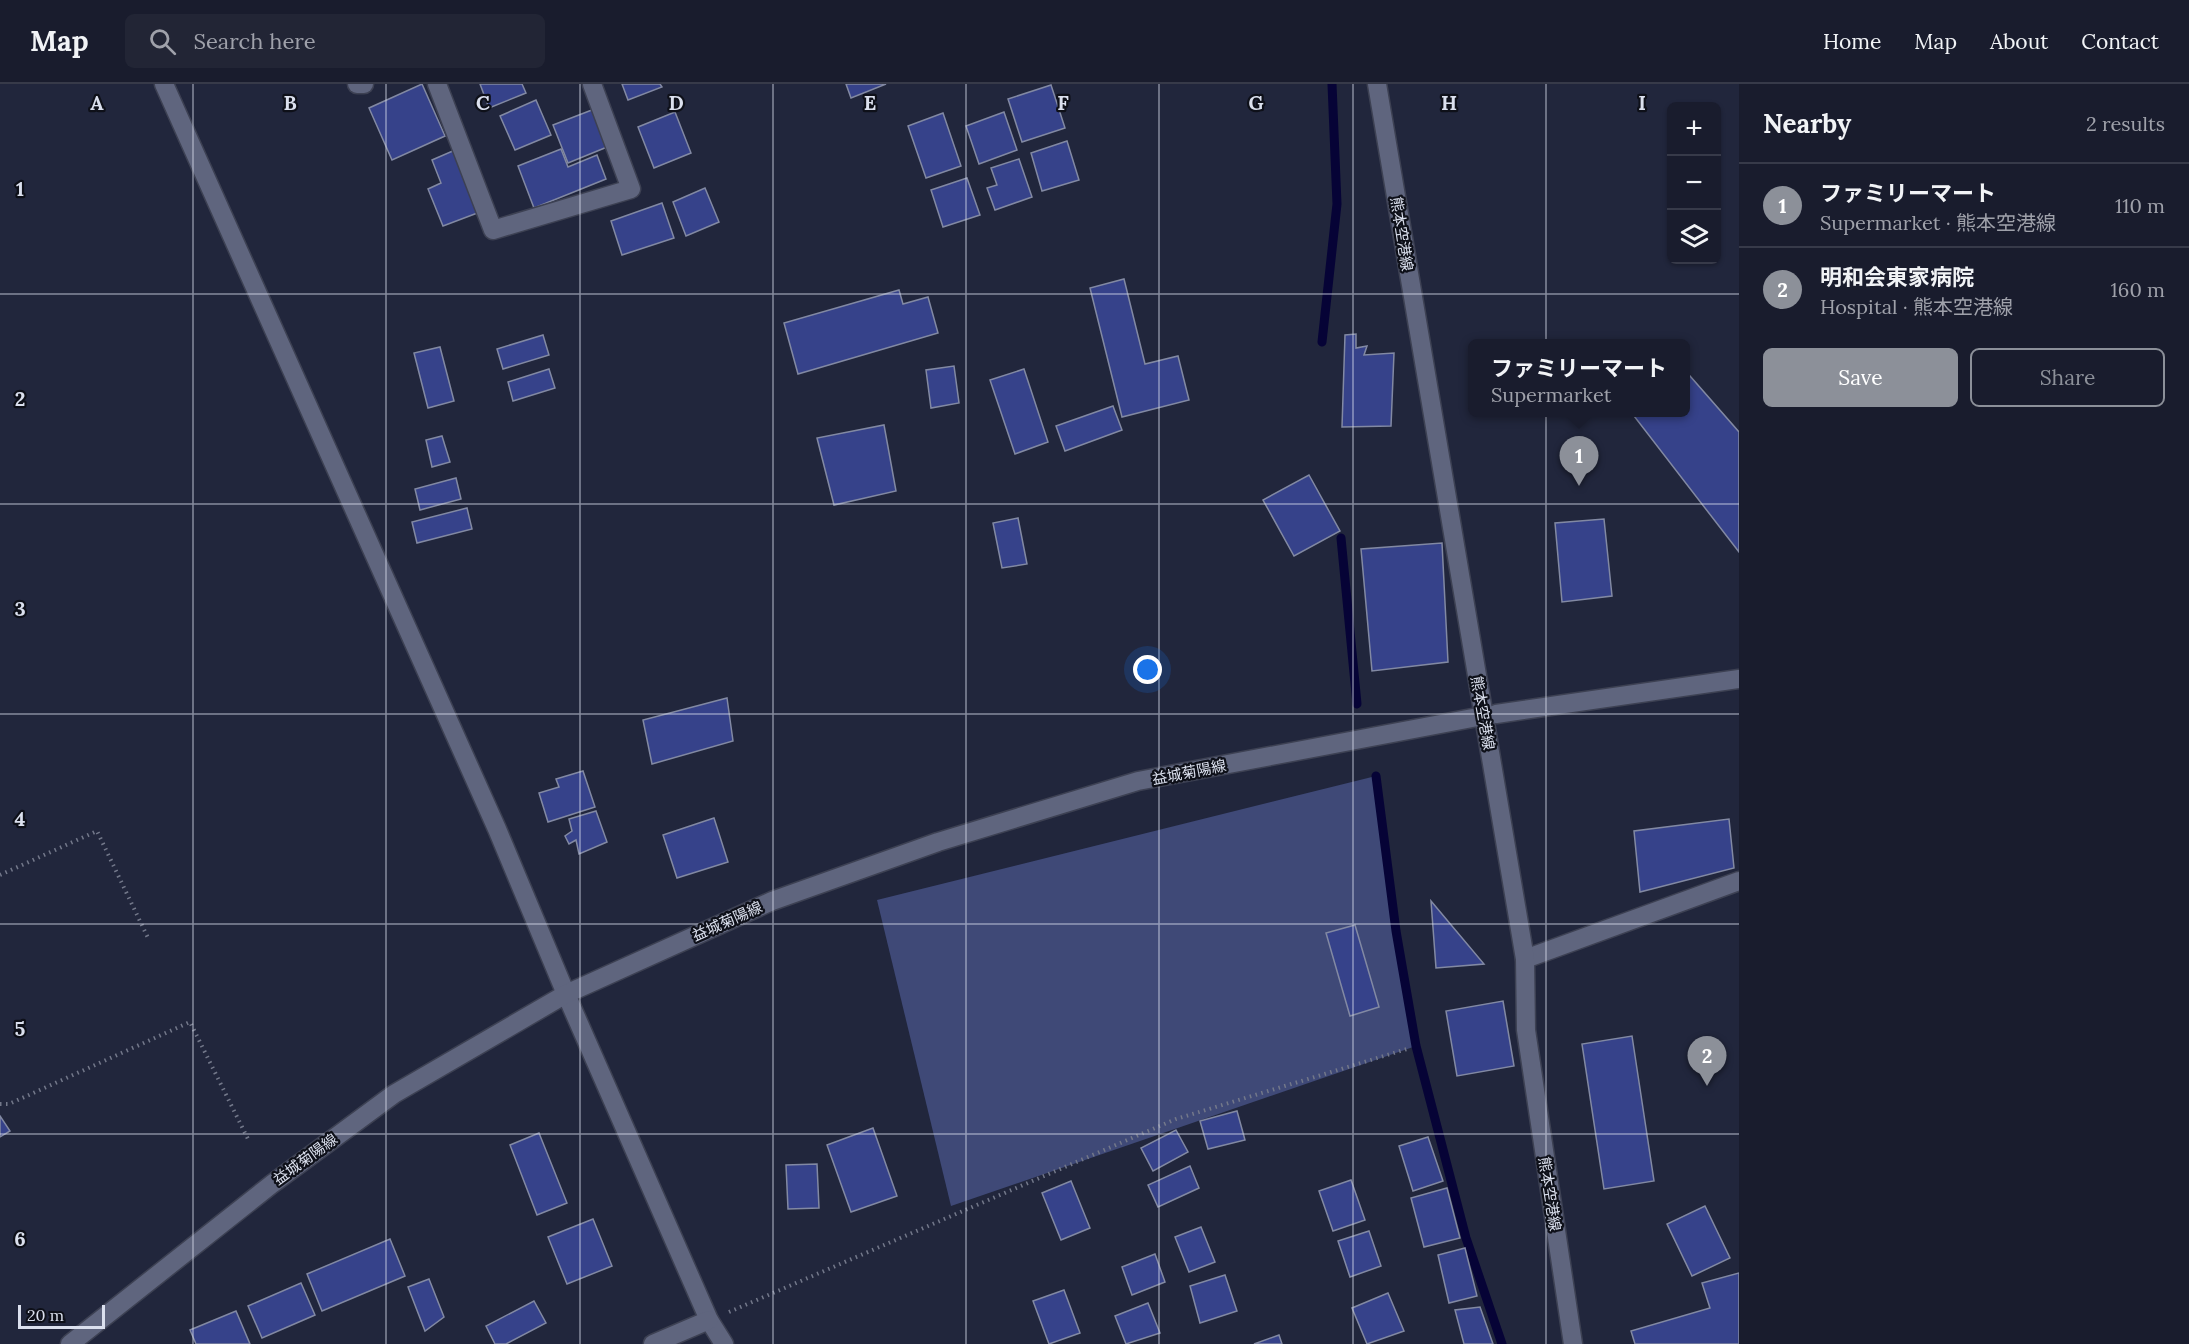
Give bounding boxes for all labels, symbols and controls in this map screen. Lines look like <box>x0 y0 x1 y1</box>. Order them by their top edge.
search box <box>125 14 545 68</box>
text: Map <box>30 23 89 59</box>
icon: search <box>146 25 179 58</box>
text: Search here <box>194 27 316 55</box>
text: Home <box>1823 28 1881 55</box>
text: Map <box>1914 28 1957 55</box>
text: About <box>1990 28 2048 55</box>
text: Contact <box>2081 28 2159 55</box>
text: A <box>90 90 104 115</box>
text: B <box>283 90 297 115</box>
text: C <box>476 90 490 115</box>
text: D <box>668 90 684 115</box>
text: E <box>864 90 876 115</box>
text: F <box>1057 90 1069 115</box>
text: G <box>1248 90 1264 115</box>
text: H <box>1441 90 1457 115</box>
text: I <box>1638 90 1646 115</box>
map controls <box>1667 102 1721 264</box>
button: + <box>1667 102 1721 156</box>
text: Nearby <box>1763 107 1851 140</box>
text: 2 results <box>2086 111 2165 136</box>
button: − <box>1667 156 1721 210</box>
text: 1 <box>16 176 24 201</box>
text: ファミリーマート <box>1820 179 1996 207</box>
text: 1 <box>1778 193 1787 218</box>
text: 110 m <box>2115 193 2165 218</box>
street label: 熊本空港線 <box>1387 195 1417 273</box>
button: layers <box>1667 210 1721 264</box>
text: Supermarket · 熊本空港線 <box>1820 210 2056 235</box>
text: 明和会東家病院 <box>1820 263 1974 291</box>
text: 2 <box>1777 277 1788 302</box>
text: 160 m <box>2111 277 2165 302</box>
text: Hospital · 熊本空港線 <box>1820 294 2013 319</box>
popup <box>1468 339 1690 417</box>
button: Save <box>1763 348 1958 407</box>
button: Share <box>1970 348 2165 407</box>
text: ファミリーマート <box>1491 354 1667 382</box>
text: Supermarket <box>1491 382 1611 407</box>
text: 2 <box>15 386 25 411</box>
pin: 1 <box>1560 436 1598 486</box>
text: 3 <box>14 596 26 621</box>
your location <box>1133 655 1162 684</box>
street label: 熊本空港線 <box>1467 674 1499 752</box>
street label: 益城菊陽線 <box>1150 756 1228 788</box>
text: 4 <box>15 806 26 831</box>
street label: 益城菊陽線 <box>689 897 765 945</box>
text: 5 <box>15 1016 26 1041</box>
pin: 2 <box>1688 1036 1726 1086</box>
street label: 益城菊陽線 <box>269 1129 341 1189</box>
street label: 熊本空港線 <box>1535 1155 1565 1233</box>
text: 6 <box>14 1226 26 1251</box>
scale bar <box>18 1302 105 1330</box>
text: 20 m <box>27 1305 64 1325</box>

